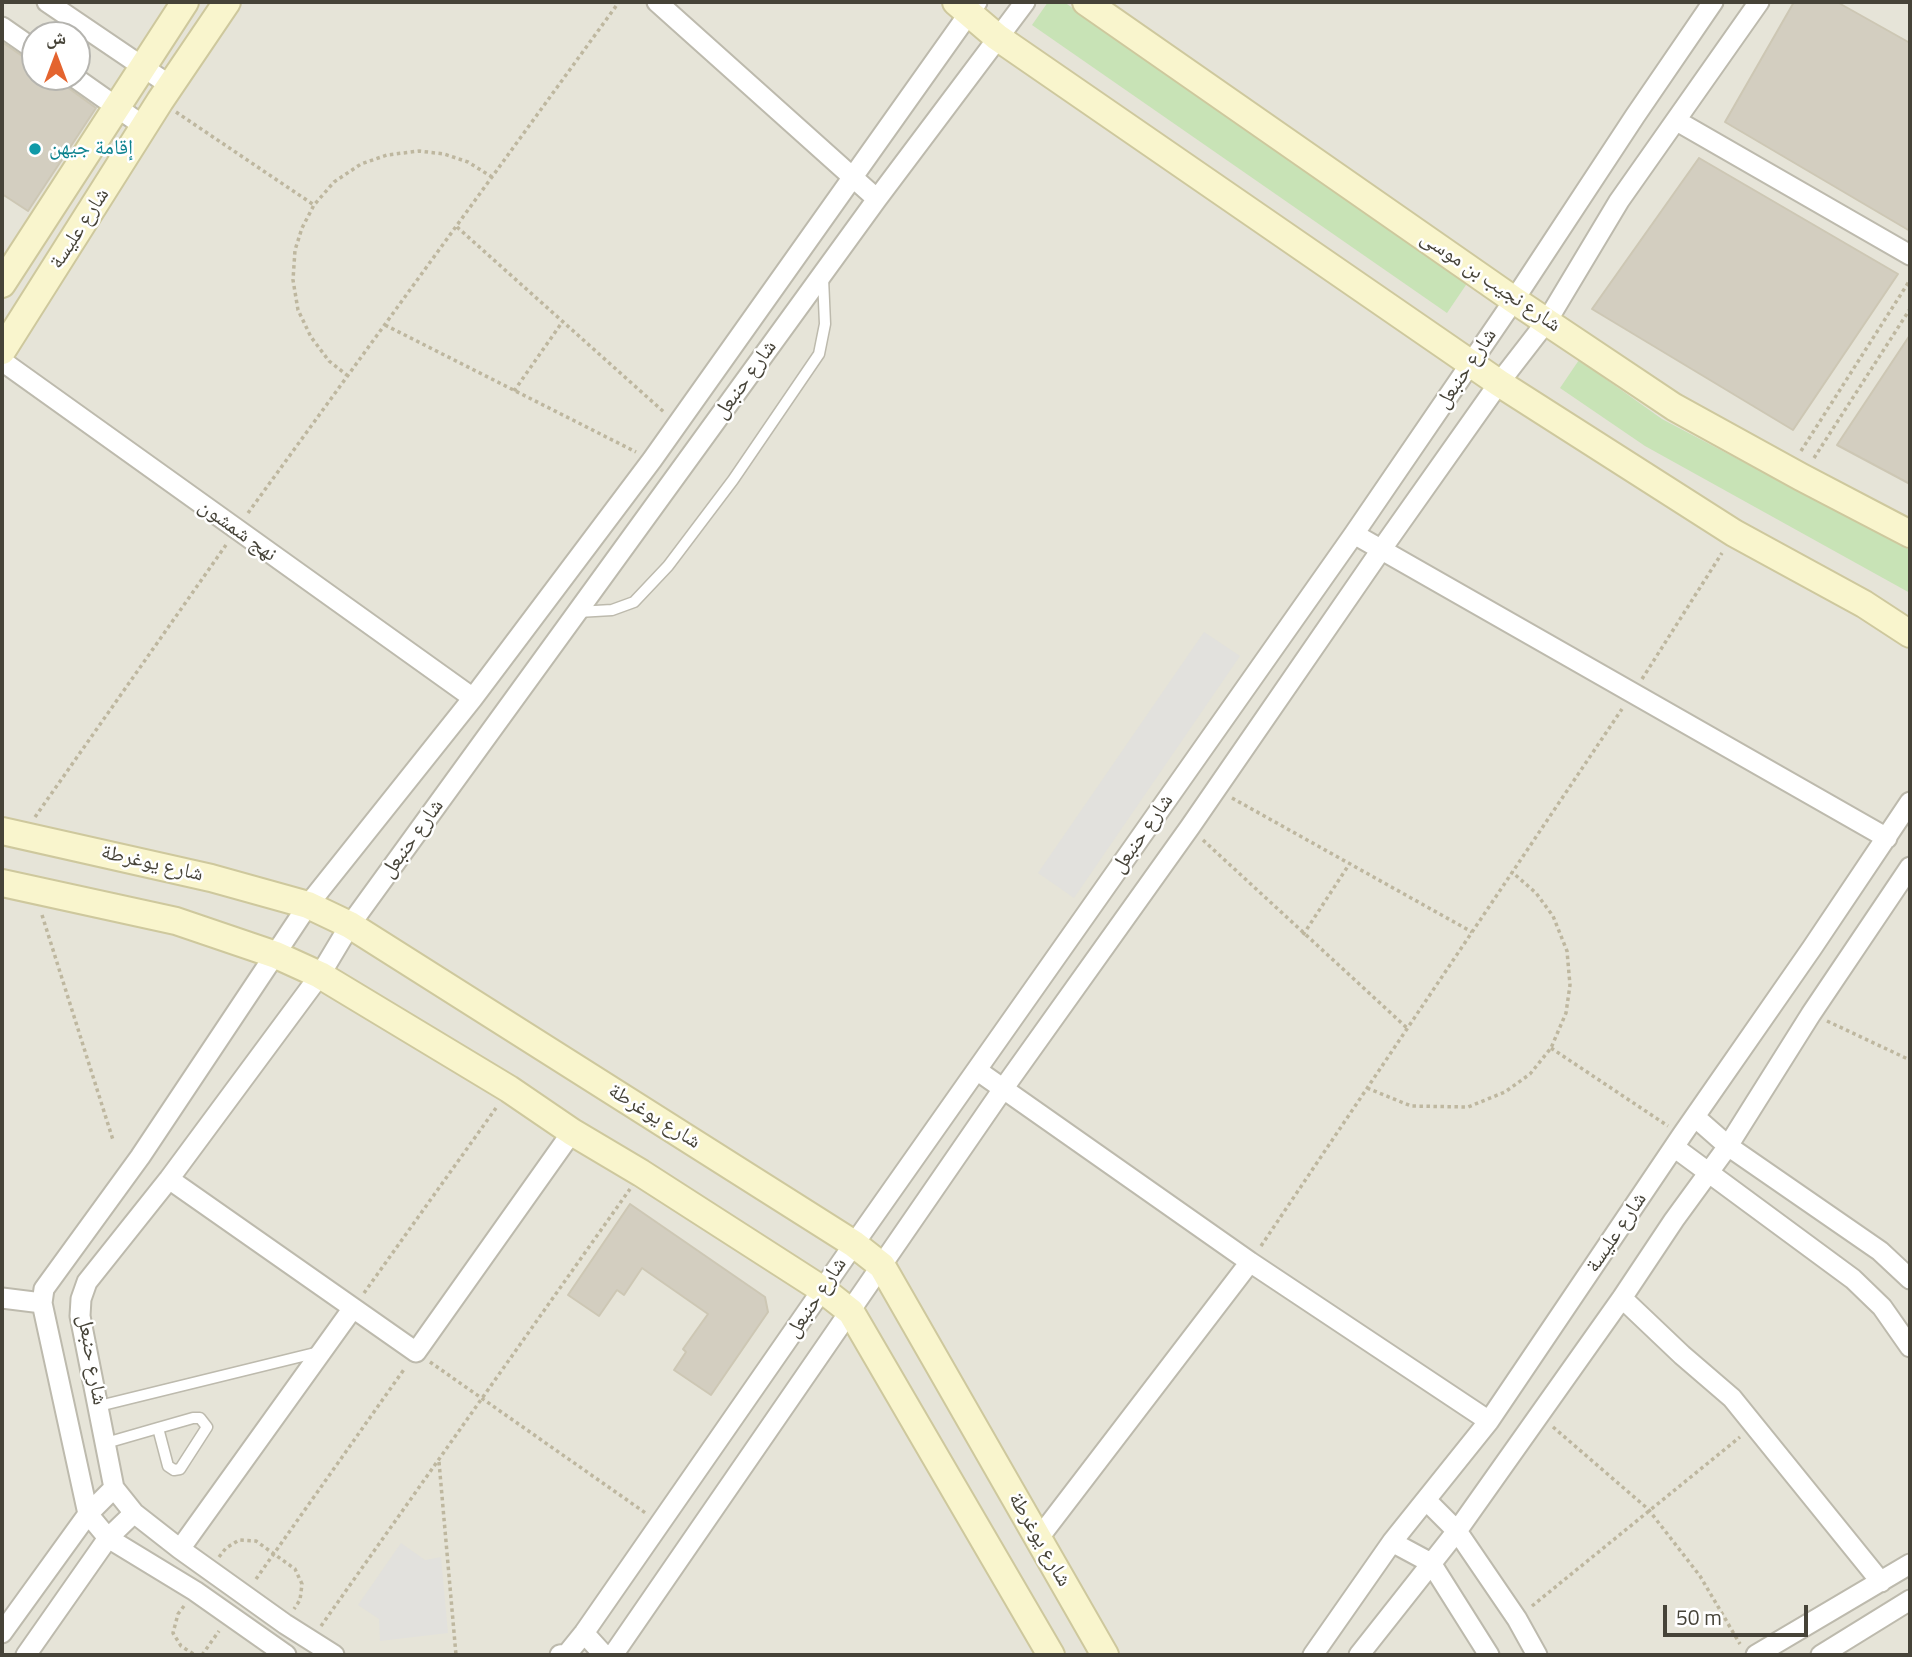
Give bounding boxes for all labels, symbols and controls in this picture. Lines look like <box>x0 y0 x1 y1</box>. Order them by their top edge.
north arrow <box>21 21 91 91</box>
text: ش <box>46 22 66 51</box>
place label: إقامة جيهن <box>49 136 133 162</box>
marker: إقامة جيهن <box>27 141 43 157</box>
street label: شارع عليسة <box>45 184 115 274</box>
street label: شارع نجيب بن موسى <box>1415 226 1565 338</box>
street label: شارع حنبعل <box>1431 324 1503 414</box>
street label: شارع حنبعل <box>709 336 783 424</box>
street label: نهج شمشون <box>193 494 281 568</box>
street label: شارع حنبعل <box>1107 789 1179 879</box>
street label: شارع حنبعل <box>376 795 450 883</box>
street label: شارع يوغرطة <box>98 840 206 888</box>
street label: شارع يوغرطة <box>603 1079 705 1155</box>
street label: شارع عليسة <box>1581 1188 1653 1278</box>
street label: شارع حنبعل <box>781 1253 853 1343</box>
street label: شارع حنبعل <box>71 1313 111 1407</box>
street label: شارع يوغرطة <box>1002 1489 1076 1591</box>
scale bar <box>1667 1590 1812 1634</box>
text: 50 m <box>1676 1601 1722 1633</box>

